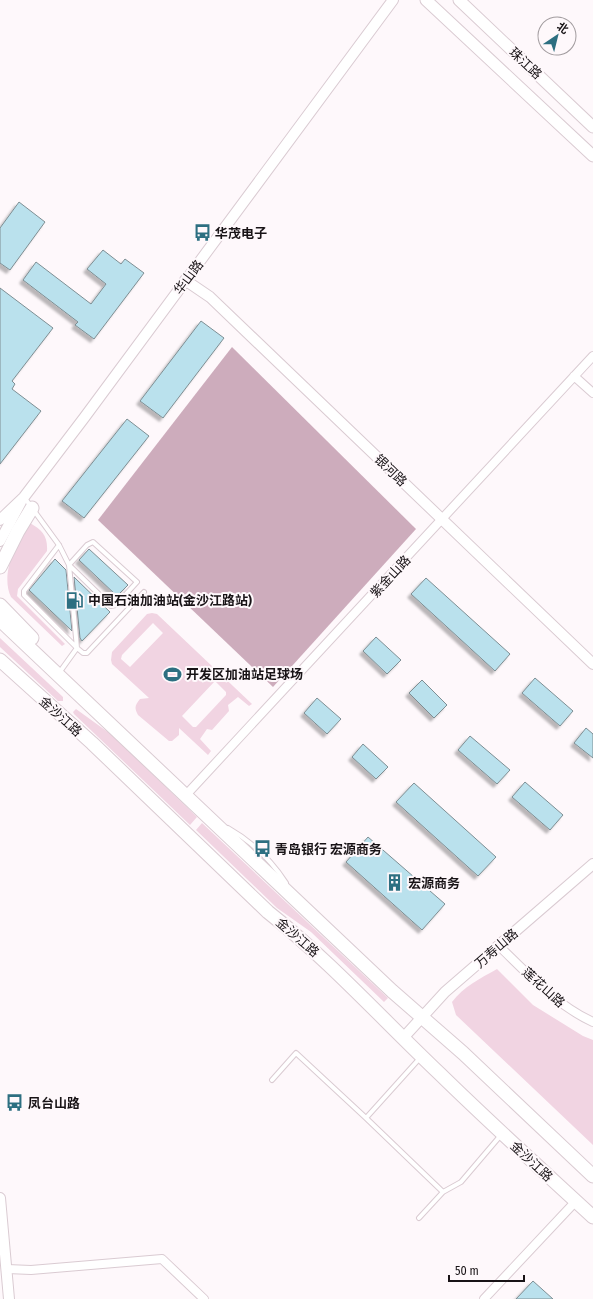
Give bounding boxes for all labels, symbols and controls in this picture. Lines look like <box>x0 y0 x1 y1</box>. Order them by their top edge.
north arrow <box>537 16 577 56</box>
text: 北 <box>554 20 571 37</box>
street label: 珠江路 <box>506 45 545 82</box>
bus stop icon: 华茂电子 <box>192 223 212 243</box>
place label: 华茂电子 <box>215 226 267 241</box>
street label: 华山路 <box>171 257 206 297</box>
street label: 银河路 <box>371 451 410 489</box>
street label: 紫金山路 <box>367 552 414 600</box>
fuel station icon: 中国石油加油站(金沙江路站) <box>65 590 85 610</box>
place label: 中国石油加油站(金沙江路站) <box>88 593 252 608</box>
sports icon: 开发区加油站足球场 <box>163 664 183 684</box>
place label: 开发区加油站足球场 <box>186 667 303 682</box>
street label: 金沙江路 <box>36 693 85 739</box>
bus stop icon: 青岛银行 宏源商务 <box>252 839 272 859</box>
place label: 青岛银行 宏源商务 <box>275 842 382 857</box>
building icon: 宏源商务 <box>385 873 405 893</box>
place label: 宏源商务 <box>408 876 460 891</box>
street label: 金沙江路 <box>273 915 322 960</box>
street label: 万寿山路 <box>472 926 521 971</box>
street label: 莲花山路 <box>519 964 568 1010</box>
bus stop icon: 凤台山路 <box>5 1093 25 1113</box>
place label: 凤台山路 <box>28 1096 80 1111</box>
street label: 金沙江路 <box>508 1138 556 1185</box>
scale bar <box>449 1257 524 1283</box>
text: 50 m <box>455 1264 479 1278</box>

